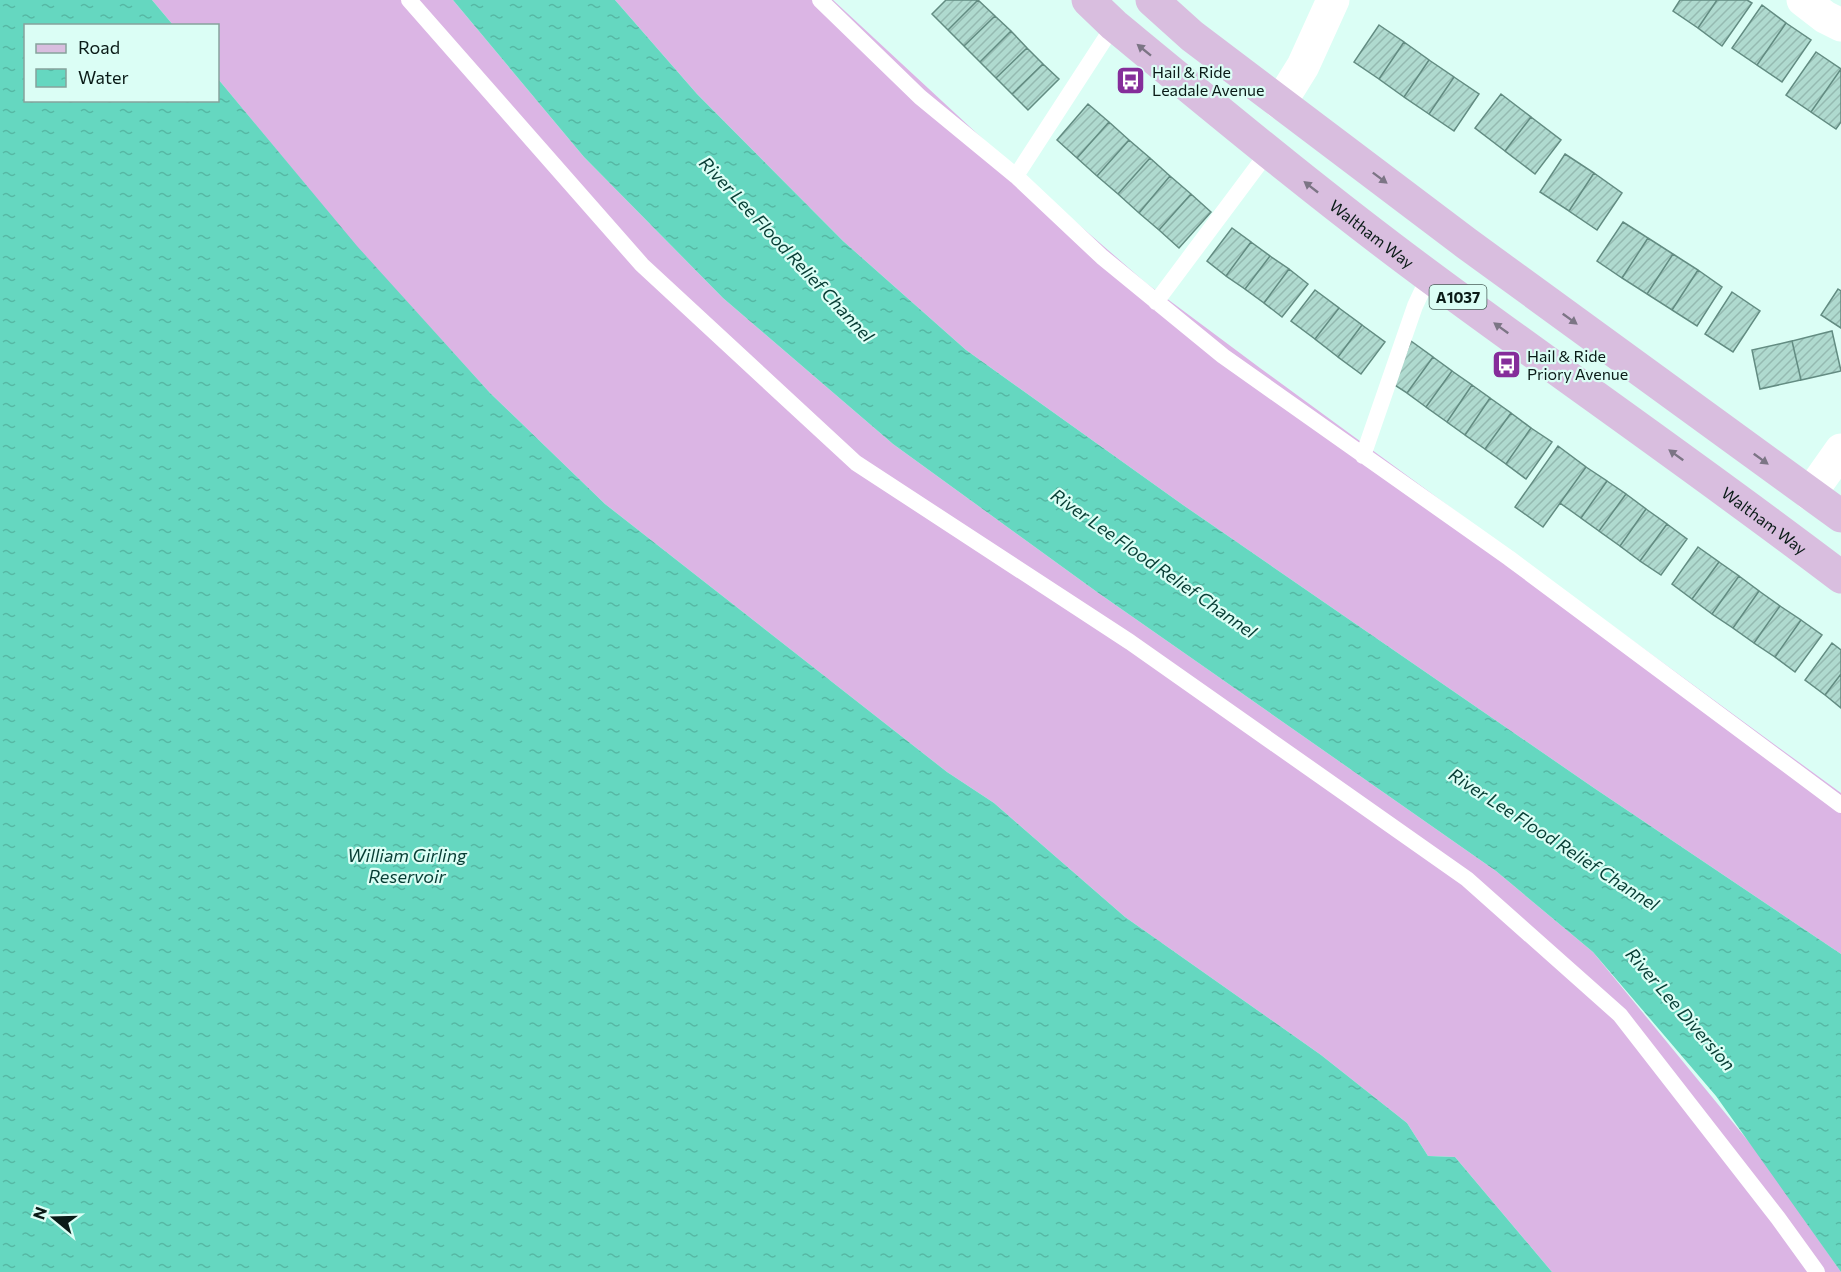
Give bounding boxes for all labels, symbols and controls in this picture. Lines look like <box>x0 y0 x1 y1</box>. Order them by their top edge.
legend <box>24 24 219 102</box>
text: Road <box>78 36 120 58</box>
one-way arrow <box>1136 43 1152 56</box>
place label: Hail & Ride Leadale Avenue <box>1152 62 1264 99</box>
bus stop icon: Hail & Ride Leadale Avenue <box>1115 64 1147 96</box>
text: Water <box>78 66 129 88</box>
water label: River Lee Flood Relief Channel <box>695 152 879 347</box>
one-way arrow <box>1371 172 1387 184</box>
one-way arrow <box>1303 180 1319 193</box>
street label: Waltham Way <box>1327 195 1418 272</box>
road number: A1037 <box>1430 285 1486 309</box>
one-way arrow <box>1562 313 1578 325</box>
one-way arrow <box>1493 323 1508 335</box>
place label: Hail & Ride Priory Avenue <box>1527 346 1628 383</box>
bus stop icon: Hail & Ride Priory Avenue <box>1490 348 1522 380</box>
one-way arrow <box>1669 449 1685 461</box>
one-way arrow <box>1753 453 1769 465</box>
street label: Waltham Way <box>1719 482 1811 558</box>
water label: River Lee Flood Relief Channel <box>1047 484 1261 643</box>
water label: River Lee Flood Relief Channel <box>1445 763 1663 915</box>
water label: William Girling Reservoir <box>347 844 468 887</box>
water label: River Lee Diversion <box>1622 943 1740 1075</box>
north arrow <box>24 1188 84 1248</box>
text: N <box>28 1204 50 1222</box>

